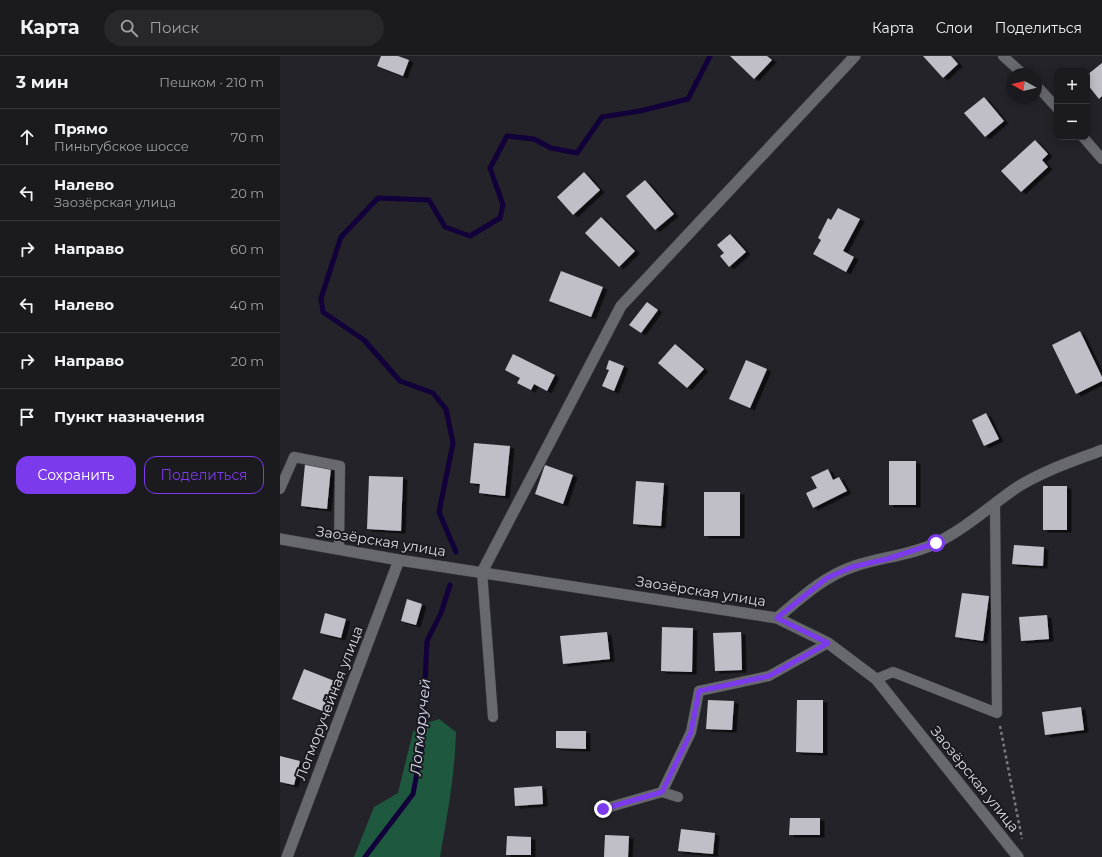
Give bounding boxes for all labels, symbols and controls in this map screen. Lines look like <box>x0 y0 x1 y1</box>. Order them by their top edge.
search box <box>104 10 384 46</box>
text: Карта <box>20 16 80 39</box>
icon: search <box>118 17 140 39</box>
text: Поиск <box>150 18 199 37</box>
text: Карта <box>872 19 914 37</box>
text: Слои <box>936 19 973 37</box>
text: Поделиться <box>995 19 1082 37</box>
north arrow <box>1006 68 1042 104</box>
map controls <box>1054 68 1090 140</box>
button: + <box>1054 68 1090 104</box>
text: 3 мин <box>16 72 69 92</box>
text: Пешком · 210 m <box>159 74 264 90</box>
button: − <box>1054 104 1090 140</box>
text: Прямо <box>54 119 108 138</box>
icon: ahead <box>16 126 38 148</box>
text: 70 m <box>231 129 264 145</box>
text: Пиньгубское шоссе <box>54 138 189 154</box>
text: Налево <box>54 175 114 194</box>
icon: left <box>16 182 38 204</box>
text: 20 m <box>231 185 264 201</box>
text: Заозёрская улица <box>54 194 176 210</box>
icon: right <box>16 238 38 260</box>
text: Направо <box>54 239 124 258</box>
text: 60 m <box>230 241 264 257</box>
icon: left <box>16 294 38 316</box>
text: Налево <box>54 295 114 314</box>
text: 40 m <box>230 297 264 313</box>
icon: right <box>16 350 38 372</box>
text: Направо <box>54 351 124 370</box>
text: 20 m <box>231 353 264 369</box>
icon: arrive <box>16 406 38 428</box>
text: Пункт назначения <box>54 407 205 426</box>
button: Сохранить <box>16 456 136 494</box>
button: Поделиться <box>144 456 264 494</box>
street label: Заозёрская улица <box>315 522 447 560</box>
route start <box>927 534 945 552</box>
street label: Заозёрская улица <box>635 572 767 610</box>
street label: Логморучейная улица <box>291 623 367 783</box>
water label: Логморучей <box>405 678 435 777</box>
street label: Заозёрская улица <box>927 722 1023 836</box>
route end <box>594 800 612 818</box>

